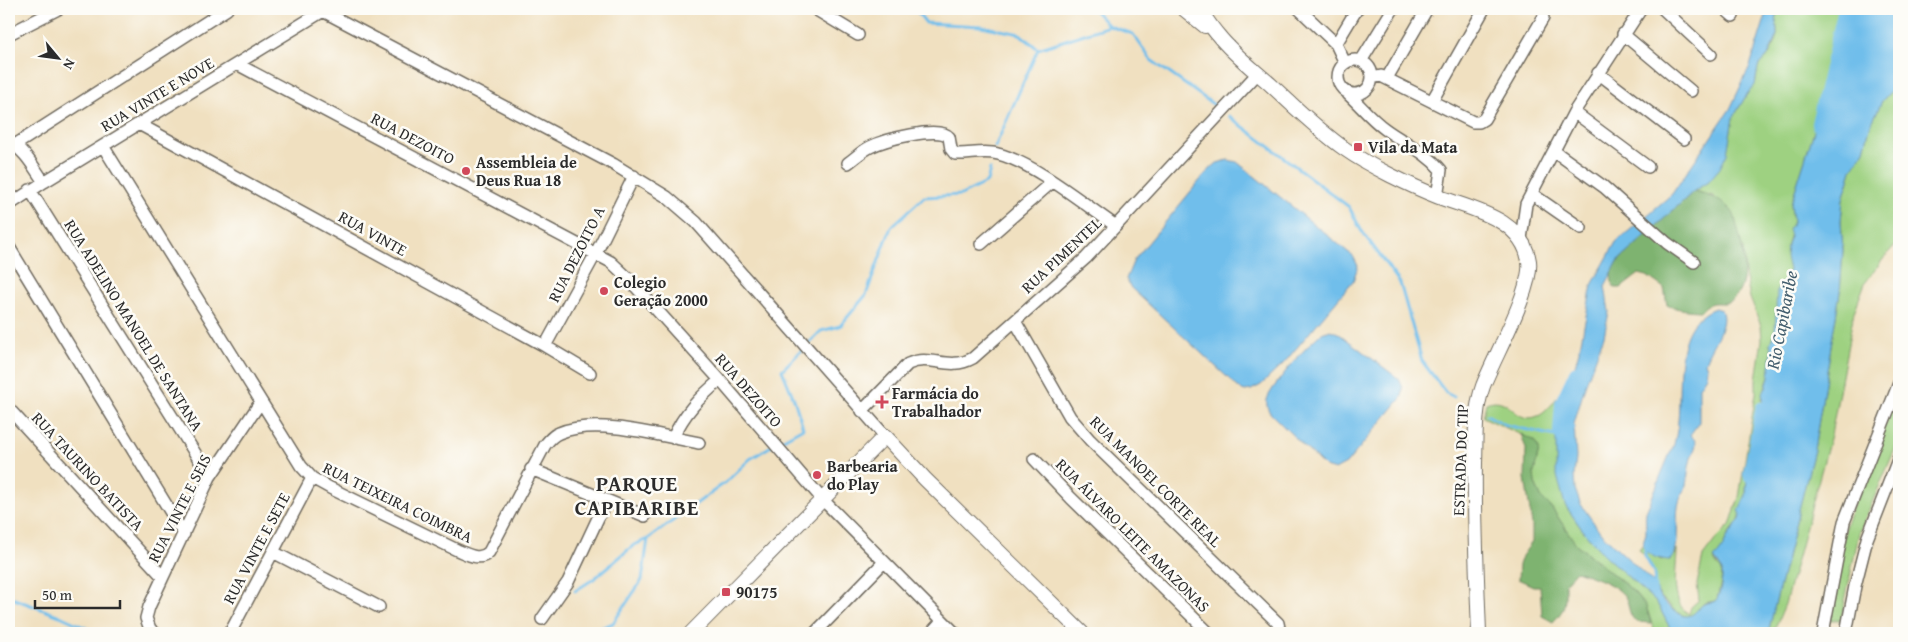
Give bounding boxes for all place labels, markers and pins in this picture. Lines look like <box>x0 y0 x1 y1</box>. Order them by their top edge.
place label: Vila da Mata <box>1368 135 1458 159</box>
marker: Vila da Mata <box>1352 141 1364 153</box>
place label: Assembleia de Deus Rua 18 <box>476 150 577 192</box>
marker: Assembleia de Deus Rua 18 <box>460 165 472 177</box>
place label: Colegio Geração 2000 <box>614 270 708 312</box>
marker: Colegio Geração 2000 <box>598 285 610 297</box>
place label: Farmácia do Trabalhador <box>892 381 982 423</box>
marker: Farmácia do Trabalhador <box>876 396 888 408</box>
place label: Barbearia do Play <box>827 454 899 496</box>
marker: Barbearia do Play <box>811 469 823 481</box>
place label: 90175 <box>736 580 777 604</box>
marker: 90175 <box>720 586 732 598</box>

